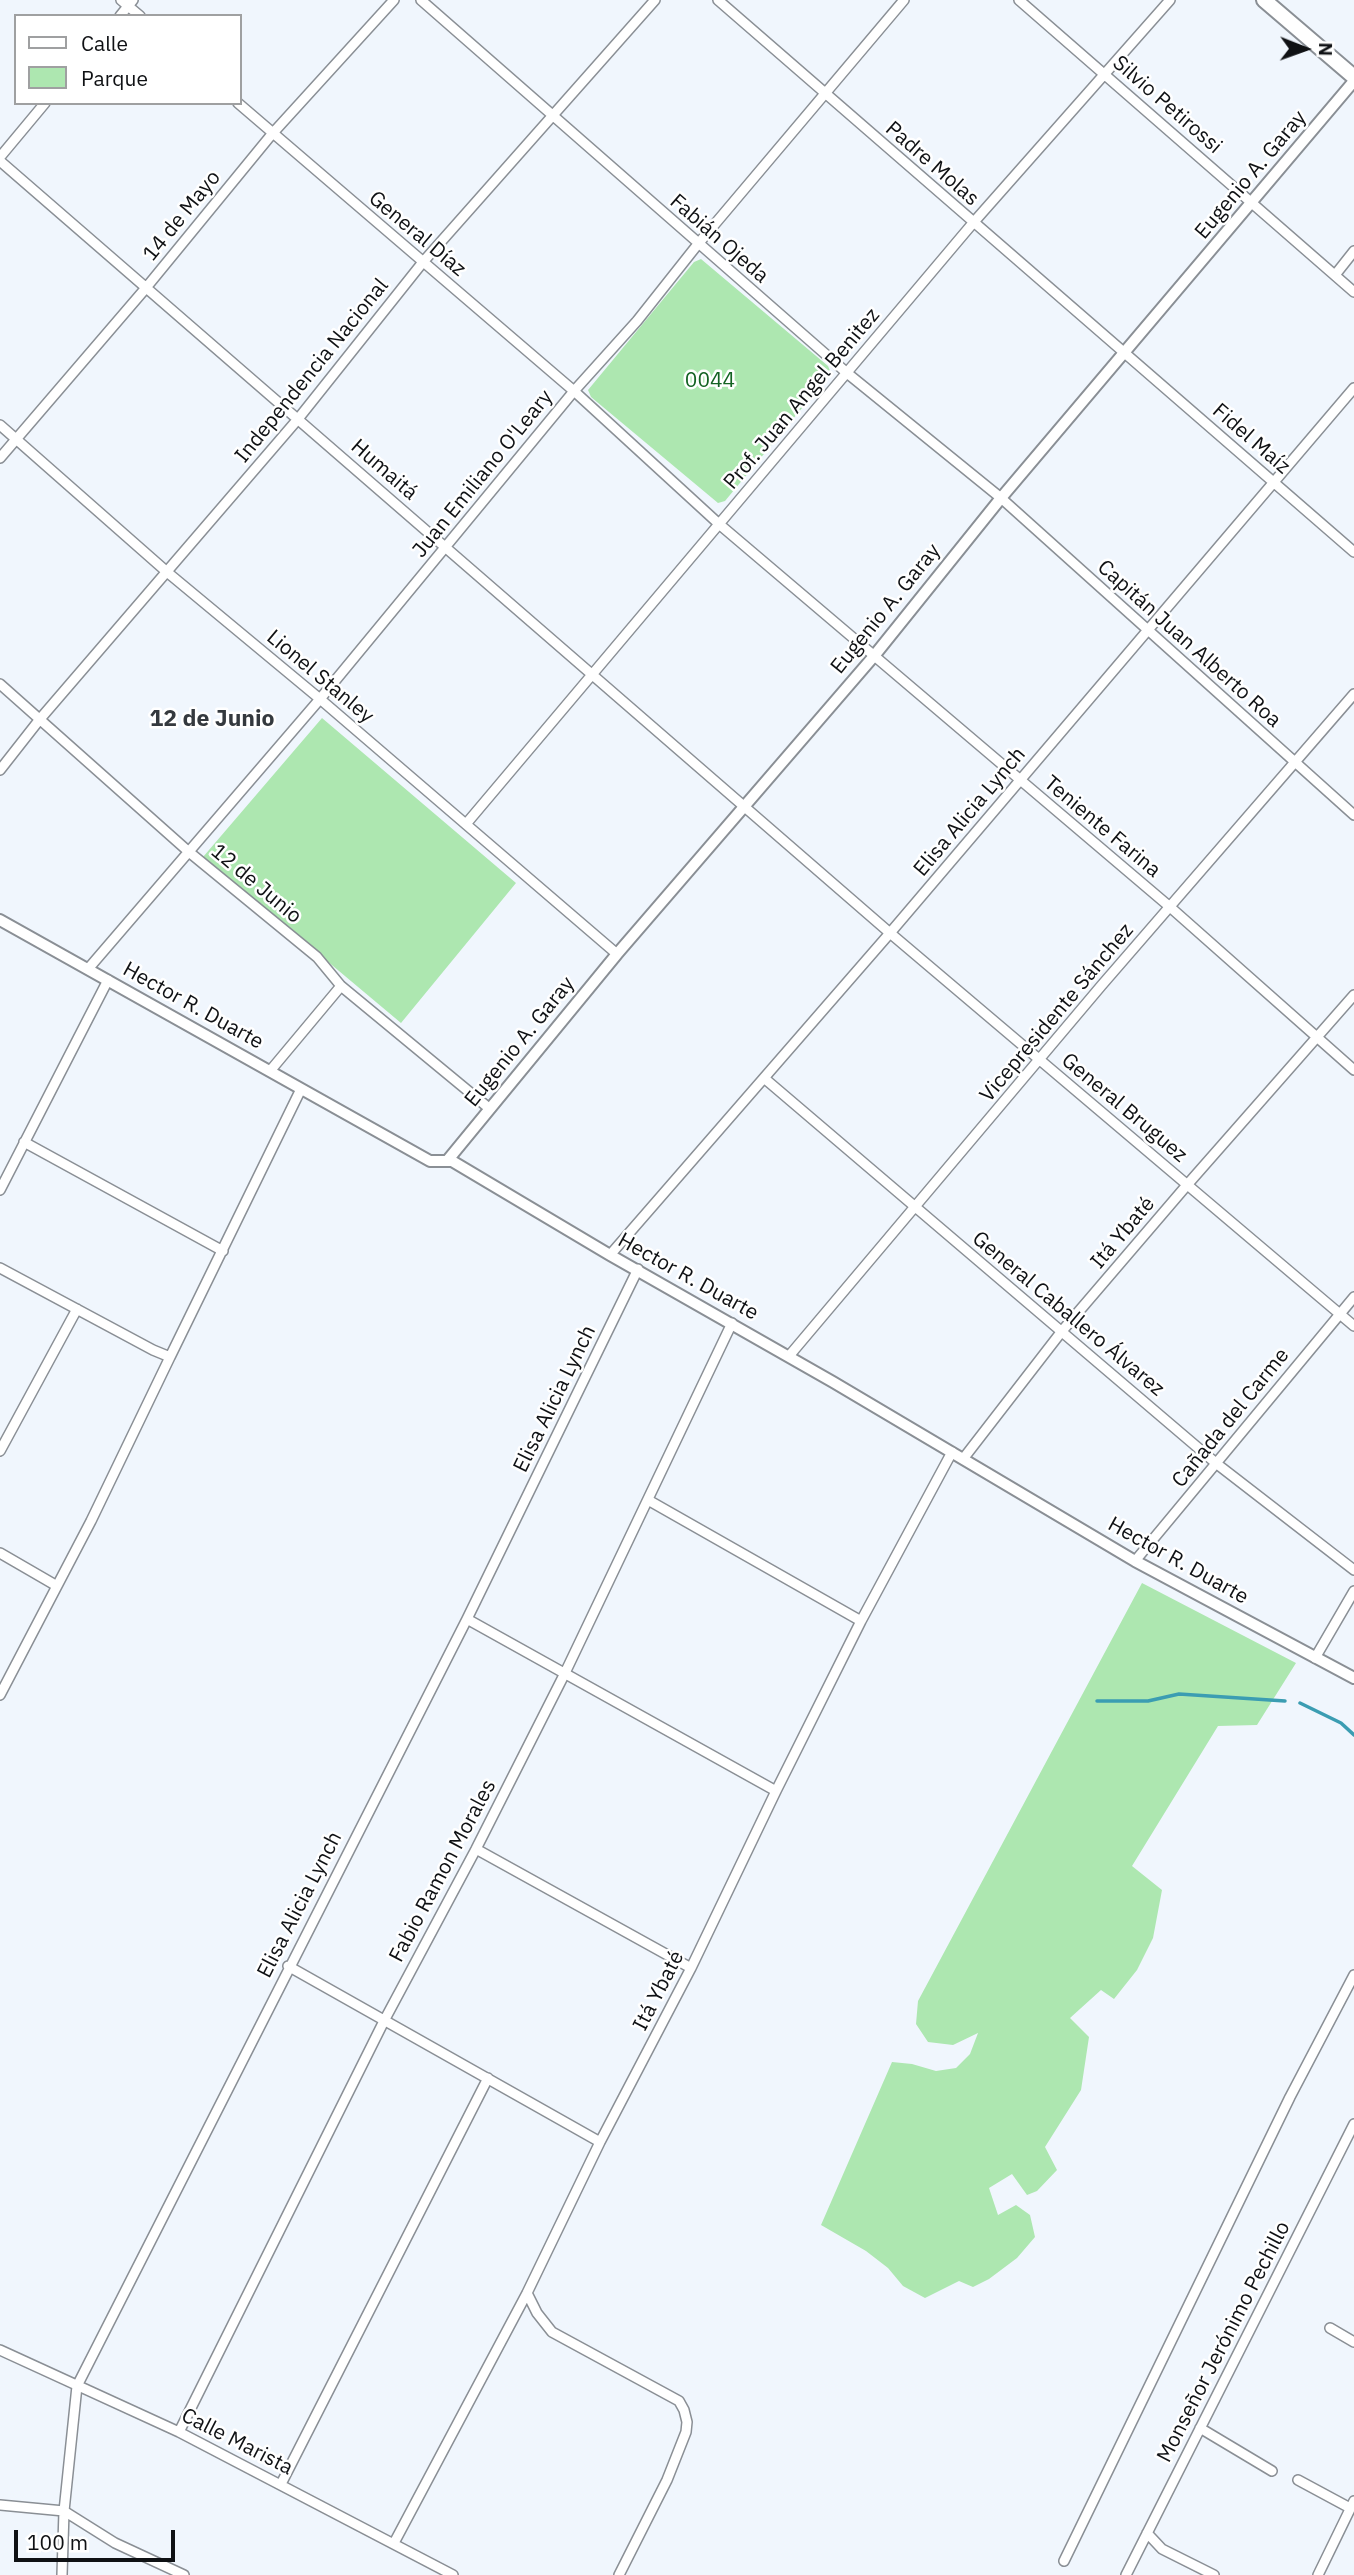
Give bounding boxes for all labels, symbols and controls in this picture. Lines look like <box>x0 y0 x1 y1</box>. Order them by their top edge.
legend <box>14 14 242 105</box>
north arrow <box>1270 14 1340 84</box>
text: Calle <box>81 29 128 57</box>
text: N <box>1314 42 1338 56</box>
street label: Silvio Petirossi <box>1107 51 1227 159</box>
text: Parque <box>81 64 148 92</box>
street label: Eugenio A. Garay <box>1190 106 1312 244</box>
street label: Padre Molas <box>880 116 984 212</box>
street label: 14 de Mayo <box>138 166 226 266</box>
street label: General Díaz <box>363 186 471 282</box>
street label: Fabián Ojeda <box>664 189 774 289</box>
street label: Independencia Nacional <box>230 274 394 468</box>
street label: Prof. Juan Angel Benitez <box>719 303 885 495</box>
park label: 0044 <box>685 368 735 394</box>
street label: Juan Emiliano O'Leary <box>408 385 558 563</box>
street label: Fidel Maíz <box>1207 398 1295 480</box>
street label: Humaitá <box>345 434 423 506</box>
street label: Eugenio A. Garay <box>826 539 946 679</box>
street label: Capitán Juan Alberto Roa <box>1092 555 1286 733</box>
street label: Lionel Stanley <box>261 625 379 729</box>
district label: 12 de Junio <box>149 705 275 733</box>
street label: Elisa Alicia Lynch <box>909 742 1031 882</box>
street label: Teniente Farina <box>1038 771 1166 883</box>
street label: 12 de Junio <box>206 839 306 929</box>
street label: Vicepresidente Sánchez <box>975 919 1139 1107</box>
street label: Hector R. Duarte <box>118 957 268 1055</box>
street label: Eugenio A. Garay <box>460 972 580 1112</box>
street label: General Bruguez <box>1056 1048 1192 1168</box>
street label: Itá Ybaté <box>1086 1192 1160 1274</box>
street label: General Caballero Álvarez <box>967 1226 1169 1402</box>
street label: Hector R. Duarte <box>613 1228 763 1326</box>
street label: Elisa Alicia Lynch <box>508 1321 602 1477</box>
street label: Cañada del Carme <box>1167 1343 1295 1493</box>
street label: Hector R. Duarte <box>1103 1512 1253 1610</box>
street label: Fabio Ramon Morales <box>384 1776 502 1966</box>
street label: Elisa Alicia Lynch <box>252 1828 348 1982</box>
street label: Itá Ybaté <box>628 1947 690 2035</box>
street label: Monseñor Jerónimo Pechillo <box>1152 2217 1296 2467</box>
street label: Calle Marista <box>177 2403 297 2481</box>
scale bar <box>18 2516 178 2560</box>
text: 100 m <box>27 2528 88 2556</box>

